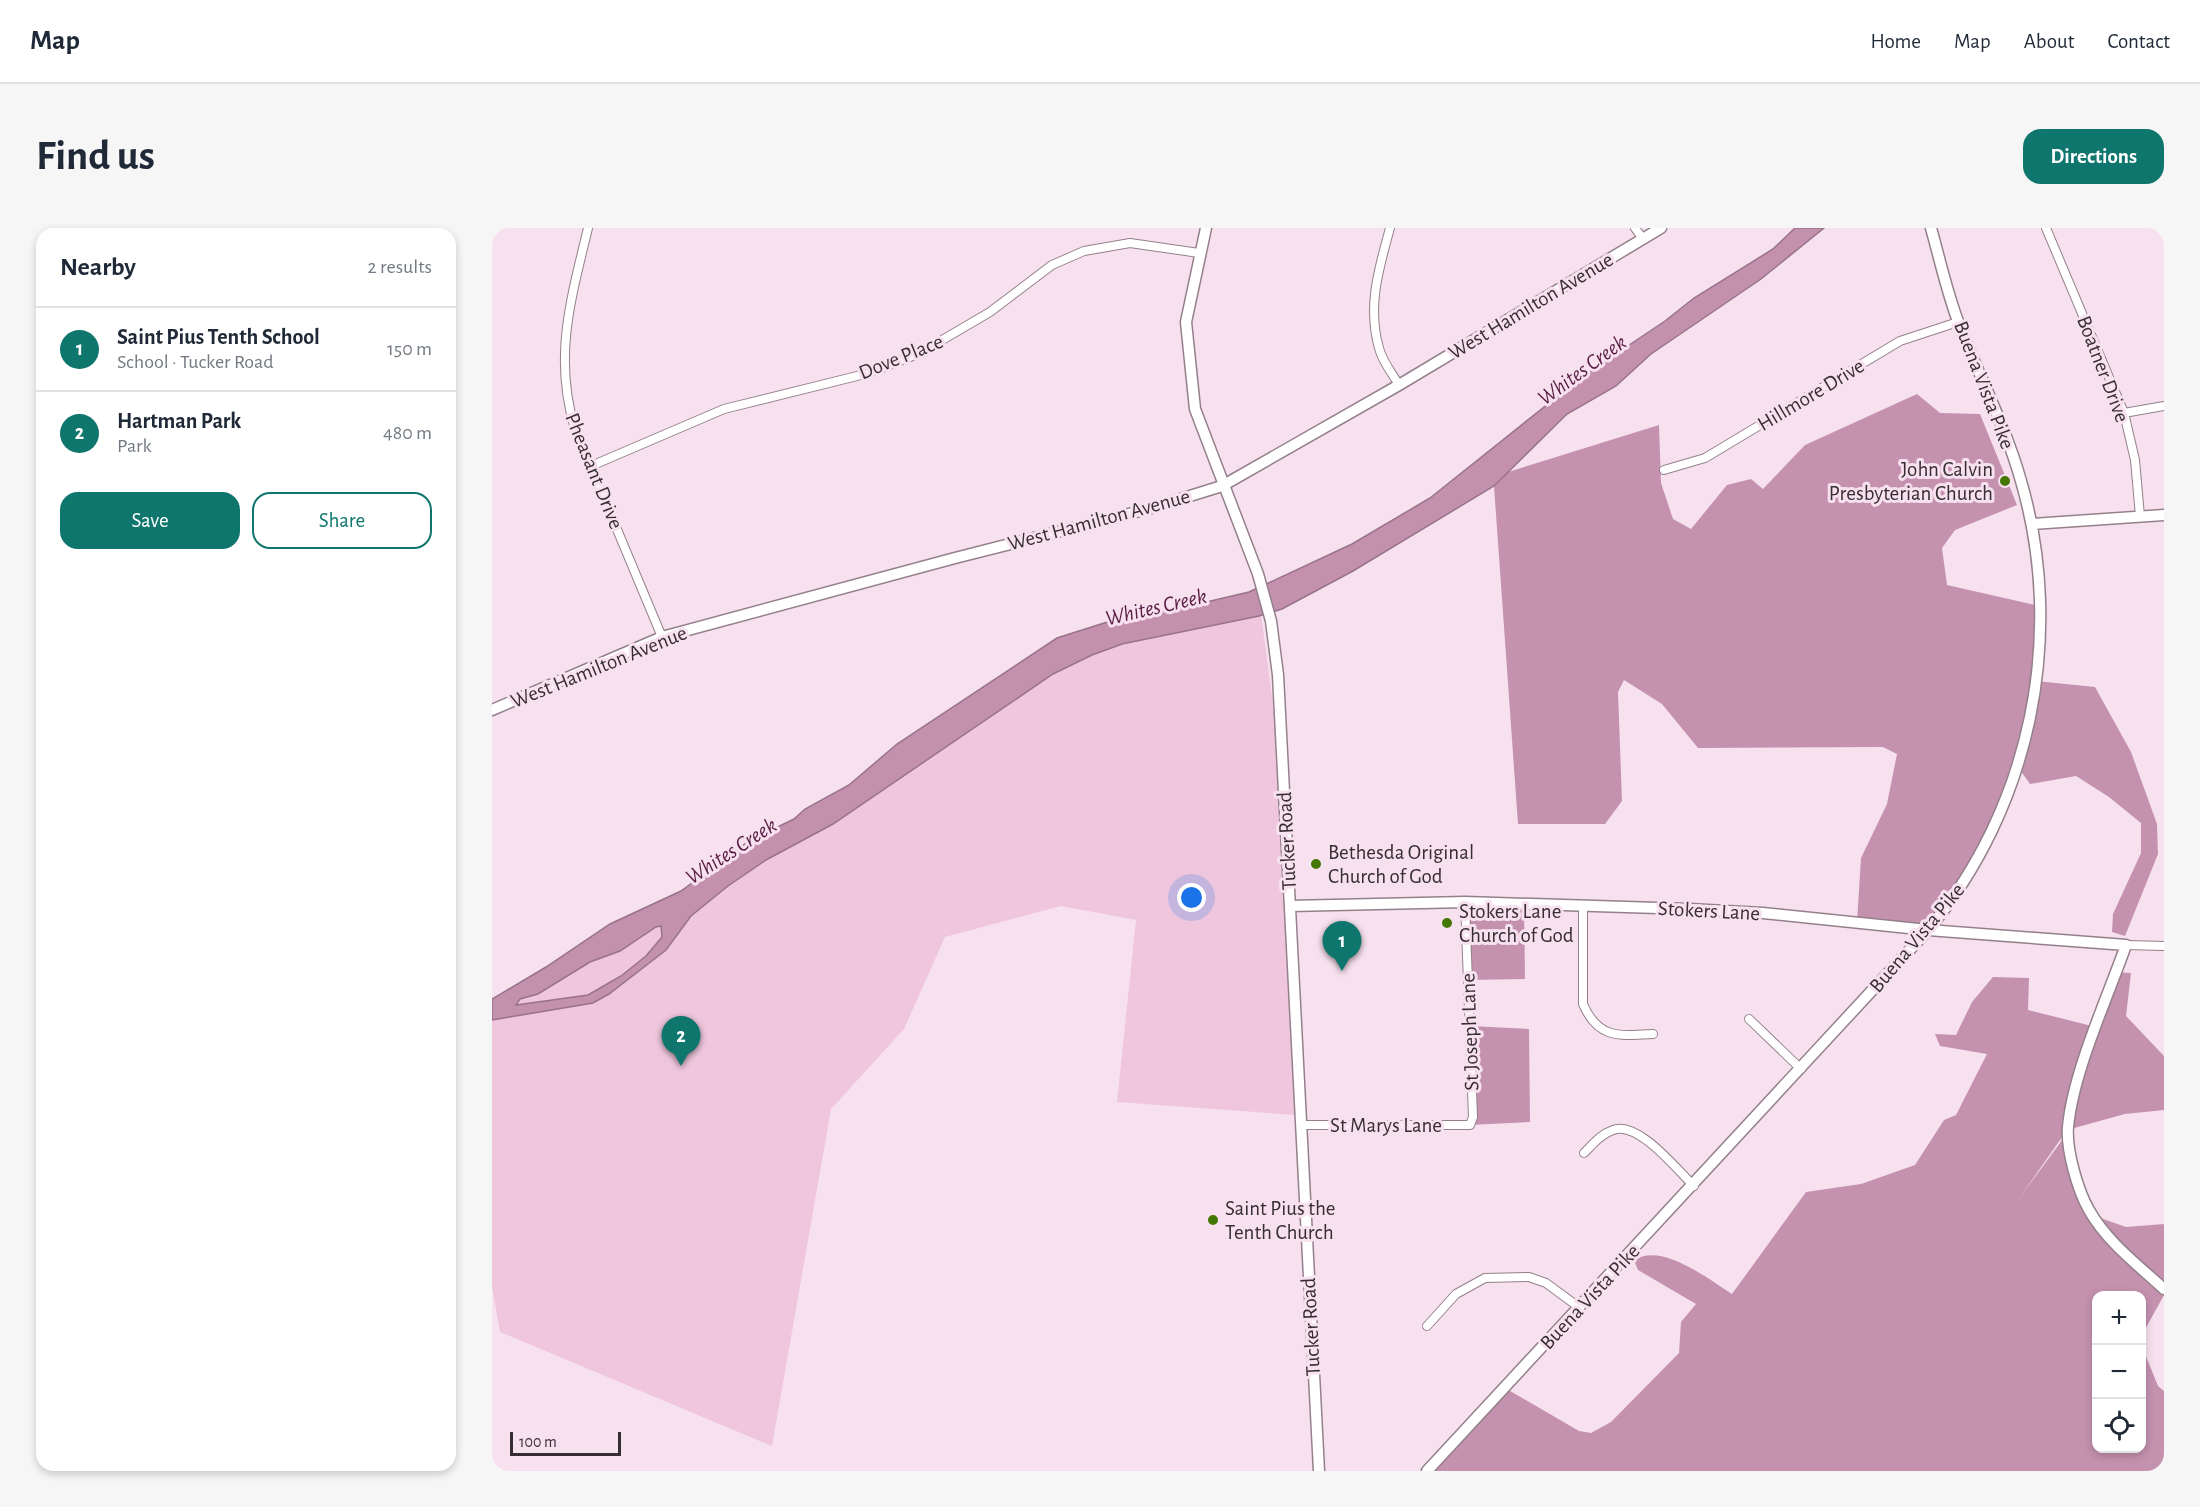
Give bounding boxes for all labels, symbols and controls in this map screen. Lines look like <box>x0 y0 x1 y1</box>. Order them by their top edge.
text: Map <box>30 27 80 55</box>
text: Home <box>1870 31 1921 52</box>
text: Map <box>1954 31 1991 52</box>
text: About <box>2024 31 2074 52</box>
text: Contact <box>2107 31 2170 52</box>
button: Directions <box>2023 129 2164 184</box>
text: Find us <box>36 135 155 177</box>
street label: West Hamilton Avenue <box>1445 249 1617 363</box>
text: Nearby <box>60 254 136 280</box>
text: 2 results <box>368 257 432 277</box>
street label: Boatner Drive <box>2073 313 2133 425</box>
street label: Buena Vista Pike <box>1950 318 2018 452</box>
text: Saint Pius Tenth School <box>117 326 320 348</box>
street label: Dove Place <box>856 331 946 383</box>
water label: Whites Creek <box>1534 331 1630 409</box>
text: 1 <box>76 339 83 359</box>
text: 150 m <box>387 339 432 359</box>
text: School · Tucker Road <box>117 352 274 372</box>
street label: Hillmore Drive <box>1754 355 1868 435</box>
text: Hartman Park <box>117 410 241 432</box>
street label: Pheasant Drive <box>561 410 627 532</box>
text: 2 <box>75 423 84 443</box>
text: 480 m <box>383 423 432 443</box>
text: Park <box>117 436 152 456</box>
place label: John Calvin Presbyterian Church <box>1829 459 1993 504</box>
marker: John Calvin Presbyterian Church <box>1998 474 2012 488</box>
street label: West Hamilton Avenue <box>1005 486 1193 554</box>
button: Save <box>60 492 240 549</box>
button: Share <box>252 492 432 549</box>
water label: Whites Creek <box>1103 585 1209 629</box>
street label: West Hamilton Avenue <box>508 622 690 712</box>
street label: Tucker Road <box>1274 791 1300 891</box>
water label: Whites Creek <box>682 814 780 888</box>
place label: Bethesda Original Church of God <box>1328 842 1474 887</box>
marker: Bethesda Original Church of God <box>1309 857 1323 871</box>
street label: Buena Vista Pike <box>1866 879 1968 997</box>
your location <box>1177 883 1206 912</box>
street label: Stokers Lane <box>1657 898 1761 924</box>
place label: Stokers Lane Church of God <box>1459 901 1574 946</box>
marker: Stokers Lane Church of God <box>1440 916 1454 930</box>
pin: 1 <box>1322 922 1362 971</box>
street label: St Joseph Lane <box>1457 973 1483 1091</box>
pin: 2 <box>662 1016 700 1066</box>
street label: St Marys Lane <box>1330 1115 1442 1136</box>
place label: Saint Pius the Tenth Church <box>1225 1198 1336 1243</box>
marker: Saint Pius the Tenth Church <box>1206 1213 1220 1227</box>
street label: Buena Vista Pike <box>1536 1240 1644 1354</box>
street label: Tucker Road <box>1298 1277 1324 1377</box>
map controls <box>2092 1291 2146 1453</box>
button: + <box>2092 1291 2146 1345</box>
button: − <box>2092 1345 2146 1399</box>
button: locate <box>2092 1399 2146 1453</box>
scale bar <box>510 1429 621 1456</box>
text: 100 m <box>519 1434 557 1450</box>

